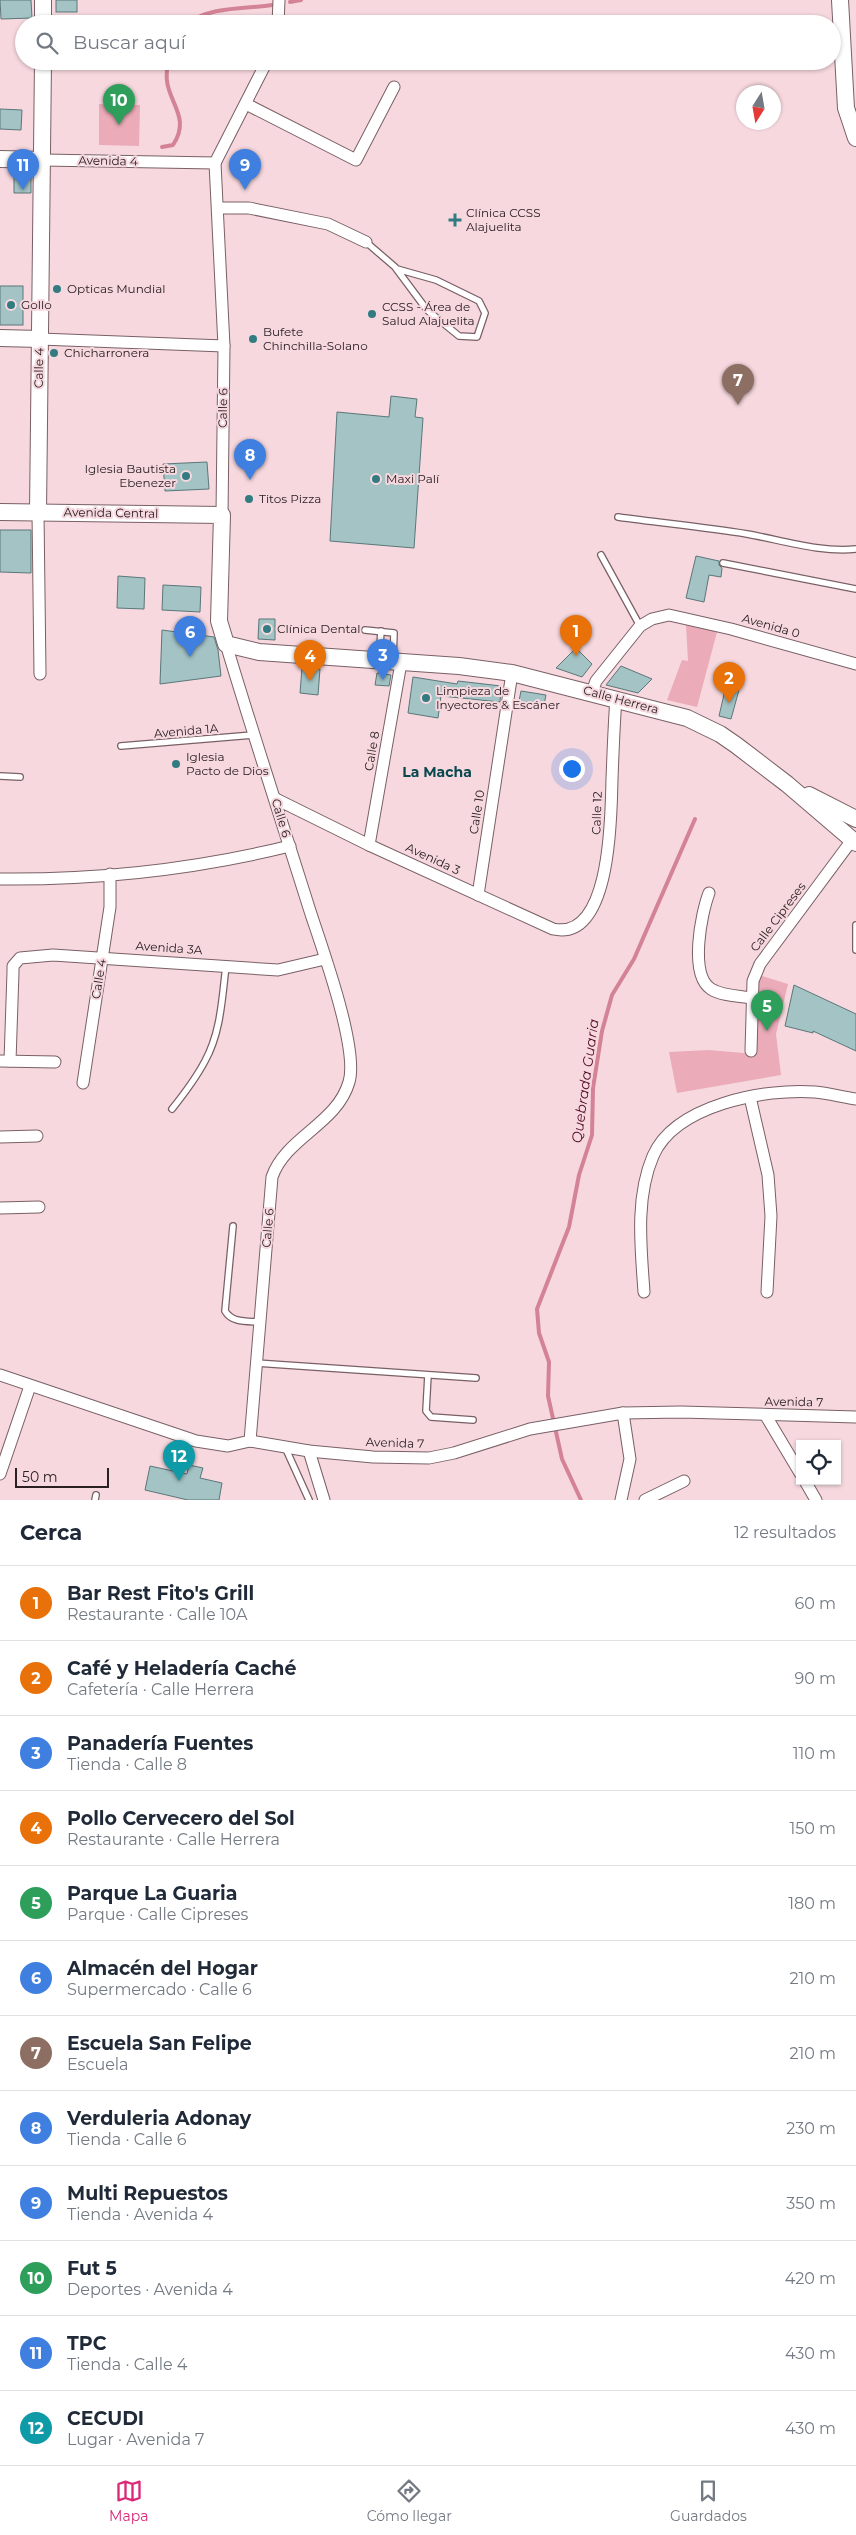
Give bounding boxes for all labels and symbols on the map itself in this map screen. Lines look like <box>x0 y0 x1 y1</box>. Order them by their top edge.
pin: 10 <box>103 84 135 125</box>
north arrow <box>736 85 781 130</box>
pin: 11 <box>7 149 39 190</box>
pin: 9 <box>229 149 261 190</box>
street label: Avenida 4 <box>78 152 138 169</box>
place label: Clínica CCSS Alajuelita <box>466 205 541 234</box>
marker: Clínica CCSS Alajuelita <box>448 213 462 227</box>
place label: Opticas Mundial <box>67 281 165 296</box>
marker: Opticas Mundial <box>51 283 63 295</box>
place label: Gollo <box>21 297 52 312</box>
marker: Gollo <box>5 299 17 311</box>
place label: CCSS - Área de Salud Alajuelita <box>382 299 475 328</box>
marker: CCSS - Área de Salud Alajuelita <box>366 308 378 320</box>
place label: Bufete Chinchilla-Solano <box>263 324 368 353</box>
marker: Bufete Chinchilla-Solano <box>247 333 259 345</box>
place label: Chicharronera <box>64 345 149 360</box>
marker: Chicharronera <box>48 347 60 359</box>
street label: Calle 4 <box>31 348 46 388</box>
pin: 7 <box>722 364 754 405</box>
street label: Calle 6 <box>215 388 230 428</box>
pin: 8 <box>234 439 266 480</box>
place label: Iglesia Bautista Ebenezer <box>85 461 176 490</box>
marker: Iglesia Bautista Ebenezer <box>180 470 192 482</box>
place label: Maxi Palí <box>386 471 440 486</box>
marker: Maxi Palí <box>370 473 382 485</box>
place label: Titos Pizza <box>259 491 321 506</box>
marker: Titos Pizza <box>243 493 255 505</box>
street label: Avenida Central <box>64 504 158 521</box>
street label: Avenida 0 <box>740 610 802 641</box>
pin: 1 <box>560 615 592 656</box>
pin: 6 <box>174 616 206 657</box>
place label: Clínica Dental <box>277 621 361 636</box>
marker: Clínica Dental <box>261 623 273 635</box>
pin: 3 <box>367 639 399 680</box>
pin: 4 <box>294 640 326 681</box>
pin: 2 <box>713 662 745 703</box>
street label: Calle Herrera <box>582 682 660 717</box>
place label: Limpieza de Inyectores & Escáner <box>436 683 560 712</box>
marker: Limpieza de Inyectores & Escáner <box>420 692 432 704</box>
street label: Avenida 1A <box>153 720 219 741</box>
street label: Calle 8 <box>361 730 382 772</box>
place label: Iglesia Pacto de Dios <box>186 749 269 778</box>
your location <box>559 756 585 782</box>
marker: Iglesia Pacto de Dios <box>170 758 182 770</box>
district label: La Macha <box>402 763 472 781</box>
street label: Calle 10 <box>466 789 487 835</box>
street label: Calle 12 <box>588 791 605 835</box>
street label: Calle 6 <box>269 797 294 839</box>
street label: Avenida 3 <box>404 839 463 878</box>
street label: Calle Cipreses <box>747 879 809 954</box>
street label: Avenida 3A <box>135 938 203 957</box>
street label: Calle 4 <box>88 958 109 1000</box>
pin: 5 <box>751 990 783 1031</box>
water label: Quebrada Guaria <box>567 1018 603 1144</box>
street label: Calle 6 <box>258 1208 277 1248</box>
street label: Avenida 7 <box>765 1393 823 1410</box>
street label: Avenida 7 <box>365 1434 425 1451</box>
pin: 12 <box>163 1440 195 1481</box>
scale bar <box>15 1465 109 1488</box>

